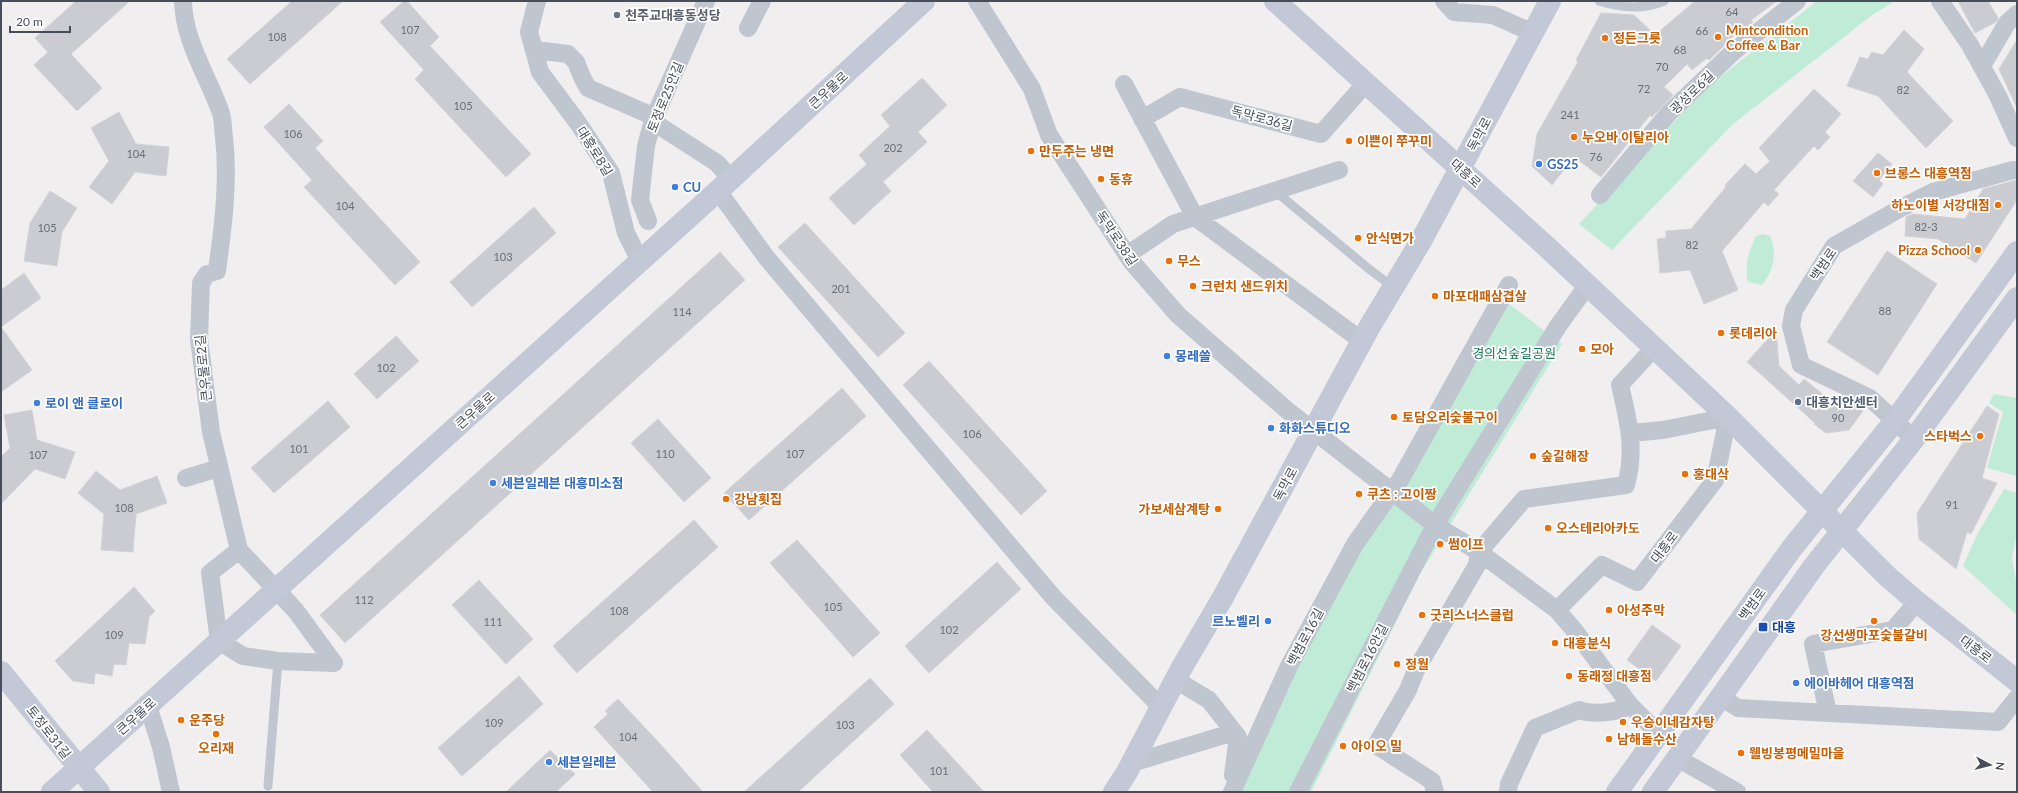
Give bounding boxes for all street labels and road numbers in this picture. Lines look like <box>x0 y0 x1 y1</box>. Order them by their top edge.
street label: 토정로25안길 <box>644 59 686 135</box>
street label: 광성로6길 <box>1667 67 1717 117</box>
street label: 큰우물로 <box>805 68 851 112</box>
street label: 독막로36길 <box>1230 102 1294 134</box>
street label: 독막로 <box>1464 114 1495 154</box>
street label: 대흥로8길 <box>574 123 616 179</box>
street label: 대흥로 <box>1447 155 1485 191</box>
street label: 독막로38길 <box>1093 207 1141 269</box>
street label: 백범로 <box>1806 245 1840 283</box>
street label: 큰우물로2길 <box>192 334 214 402</box>
street label: 큰우물로 <box>452 388 498 432</box>
street label: 독막로 <box>1270 464 1301 504</box>
street label: 대흥로 <box>1647 528 1681 566</box>
street label: 백범로 <box>1735 585 1769 623</box>
street label: 백범로16길 <box>1283 605 1327 669</box>
street label: 백범로16안길 <box>1343 621 1391 695</box>
street label: 대흥로 <box>1957 632 1995 666</box>
street label: 큰우물로 <box>113 694 159 738</box>
street label: 토정로31길 <box>23 702 75 762</box>

